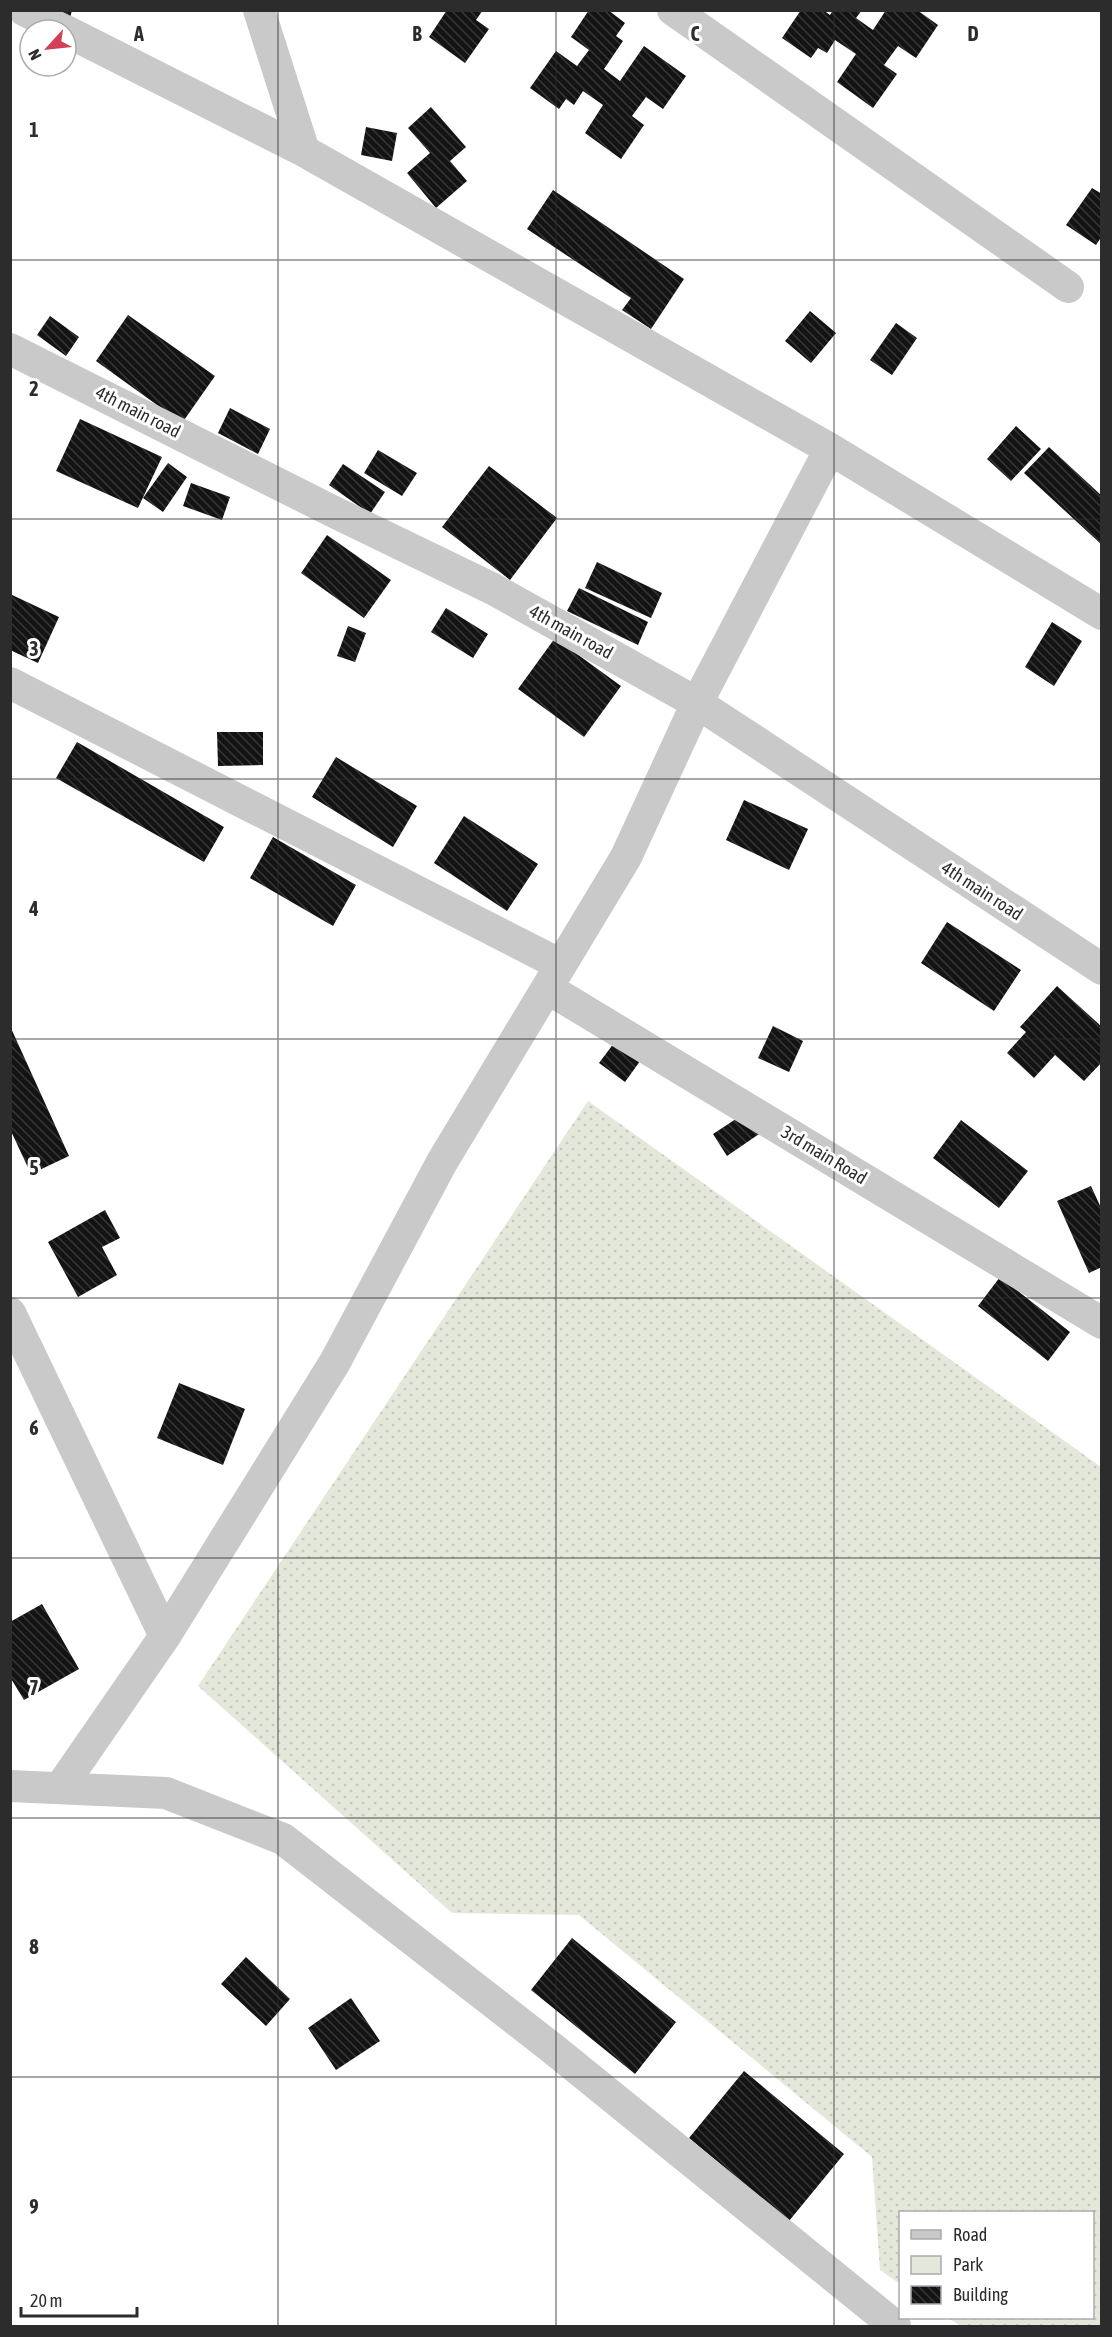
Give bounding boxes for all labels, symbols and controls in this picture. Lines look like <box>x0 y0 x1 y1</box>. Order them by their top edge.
north arrow <box>18 18 78 78</box>
text: A <box>133 22 144 45</box>
text: B <box>412 22 422 45</box>
text: C <box>691 22 700 45</box>
text: D <box>967 22 979 45</box>
text: N <box>24 47 45 63</box>
text: 1 <box>29 118 39 141</box>
text: 2 <box>29 377 39 400</box>
street label: 4th main road <box>92 381 184 442</box>
street label: 4th main road <box>526 600 617 663</box>
text: 3 <box>29 637 39 660</box>
street label: 4th main road <box>938 857 1027 924</box>
text: 4 <box>28 897 39 920</box>
street label: 3rd main Road <box>778 1121 871 1188</box>
text: 5 <box>29 1156 39 1179</box>
text: 6 <box>29 1416 39 1439</box>
text: 7 <box>29 1676 39 1699</box>
text: 8 <box>29 1935 39 1958</box>
text: 9 <box>29 2195 39 2218</box>
legend <box>899 2211 1094 2319</box>
text: Road <box>953 2224 987 2245</box>
text: Park <box>953 2254 983 2275</box>
scale bar <box>21 2280 136 2318</box>
text: Building <box>953 2284 1008 2305</box>
text: 20 m <box>30 2290 62 2311</box>

